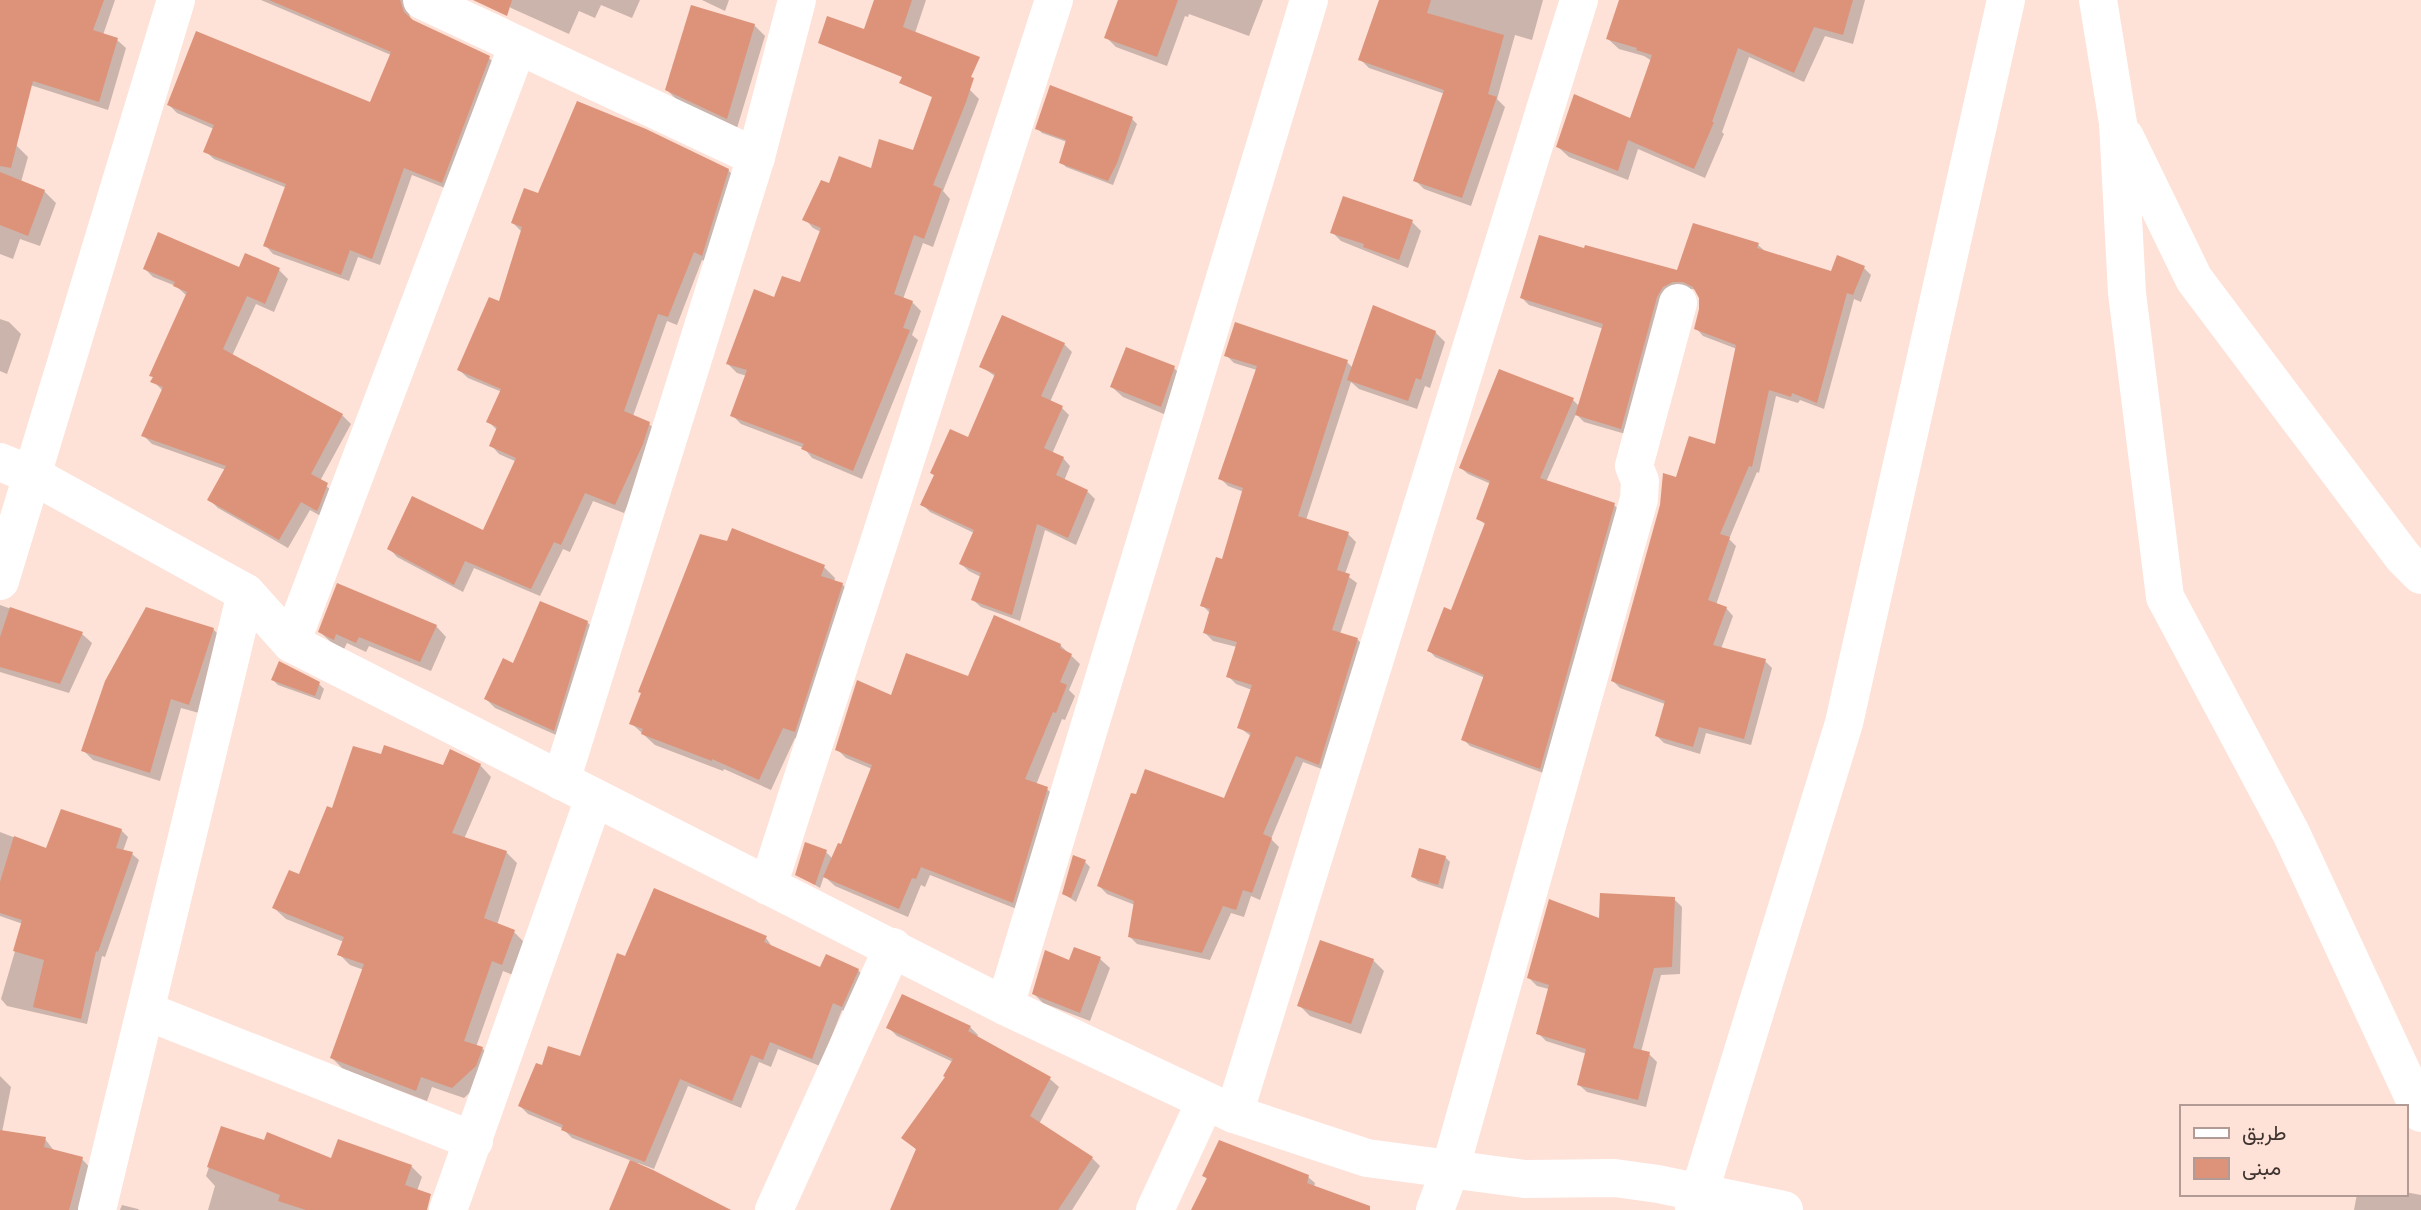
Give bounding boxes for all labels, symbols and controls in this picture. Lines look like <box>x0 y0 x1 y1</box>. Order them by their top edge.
legend <box>2180 1105 2407 1196</box>
text: طريق <box>2242 1120 2287 1146</box>
text: مبنى <box>2242 1155 2281 1180</box>

